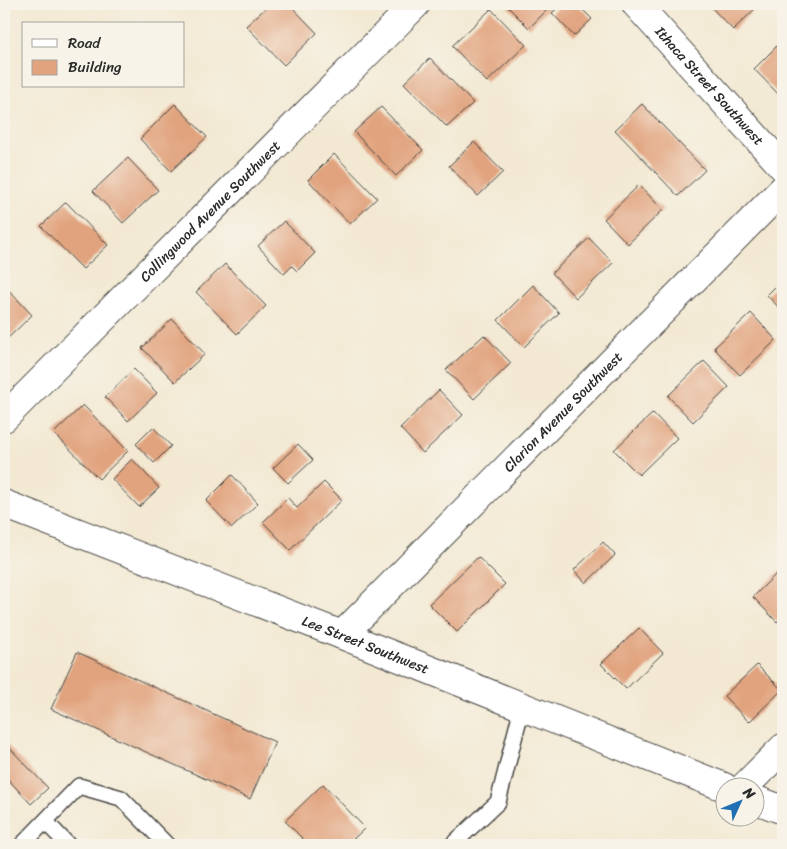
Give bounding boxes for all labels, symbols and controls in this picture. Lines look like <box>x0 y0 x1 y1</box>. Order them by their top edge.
street label: Ithaca Street Southwest <box>648 20 770 152</box>
legend <box>22 22 185 88</box>
text: Road <box>68 30 101 56</box>
text: Building <box>68 54 122 80</box>
street label: Collingwood Avenue Southwest <box>134 134 287 288</box>
street label: Clarion Avenue Southwest <box>497 346 629 478</box>
street label: Lee Street Southwest <box>298 609 433 681</box>
north arrow <box>714 776 764 826</box>
text: N <box>736 780 762 806</box>

